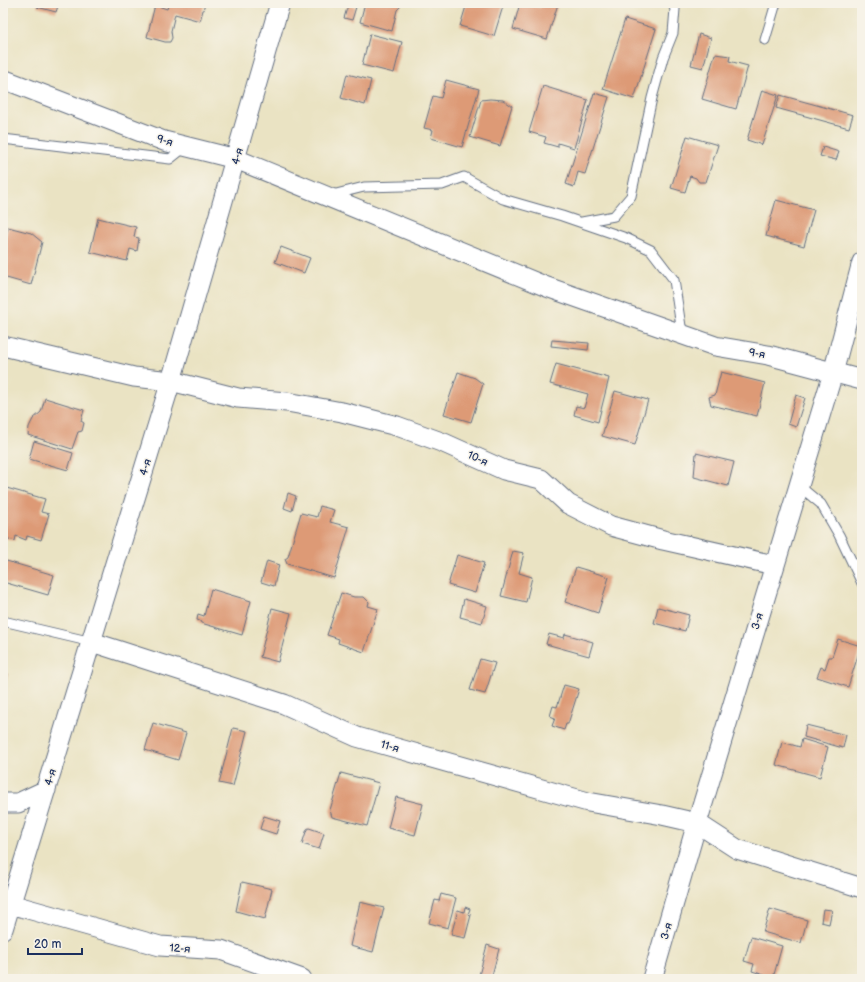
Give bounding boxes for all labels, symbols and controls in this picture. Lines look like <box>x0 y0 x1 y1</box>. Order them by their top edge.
street label: 9-я <box>155 132 175 149</box>
street label: 4-я <box>229 146 246 166</box>
street label: 9-я <box>748 346 766 361</box>
street label: 10-я <box>466 448 490 469</box>
street label: 4-я <box>137 457 154 477</box>
street label: 3-я <box>749 611 766 631</box>
street label: 11-я <box>379 738 401 755</box>
street label: 4-я <box>42 767 59 787</box>
street label: 3-я <box>658 921 675 941</box>
scale bar <box>28 930 82 956</box>
text: 20 m <box>34 937 61 952</box>
street label: 12-я <box>169 941 191 956</box>

